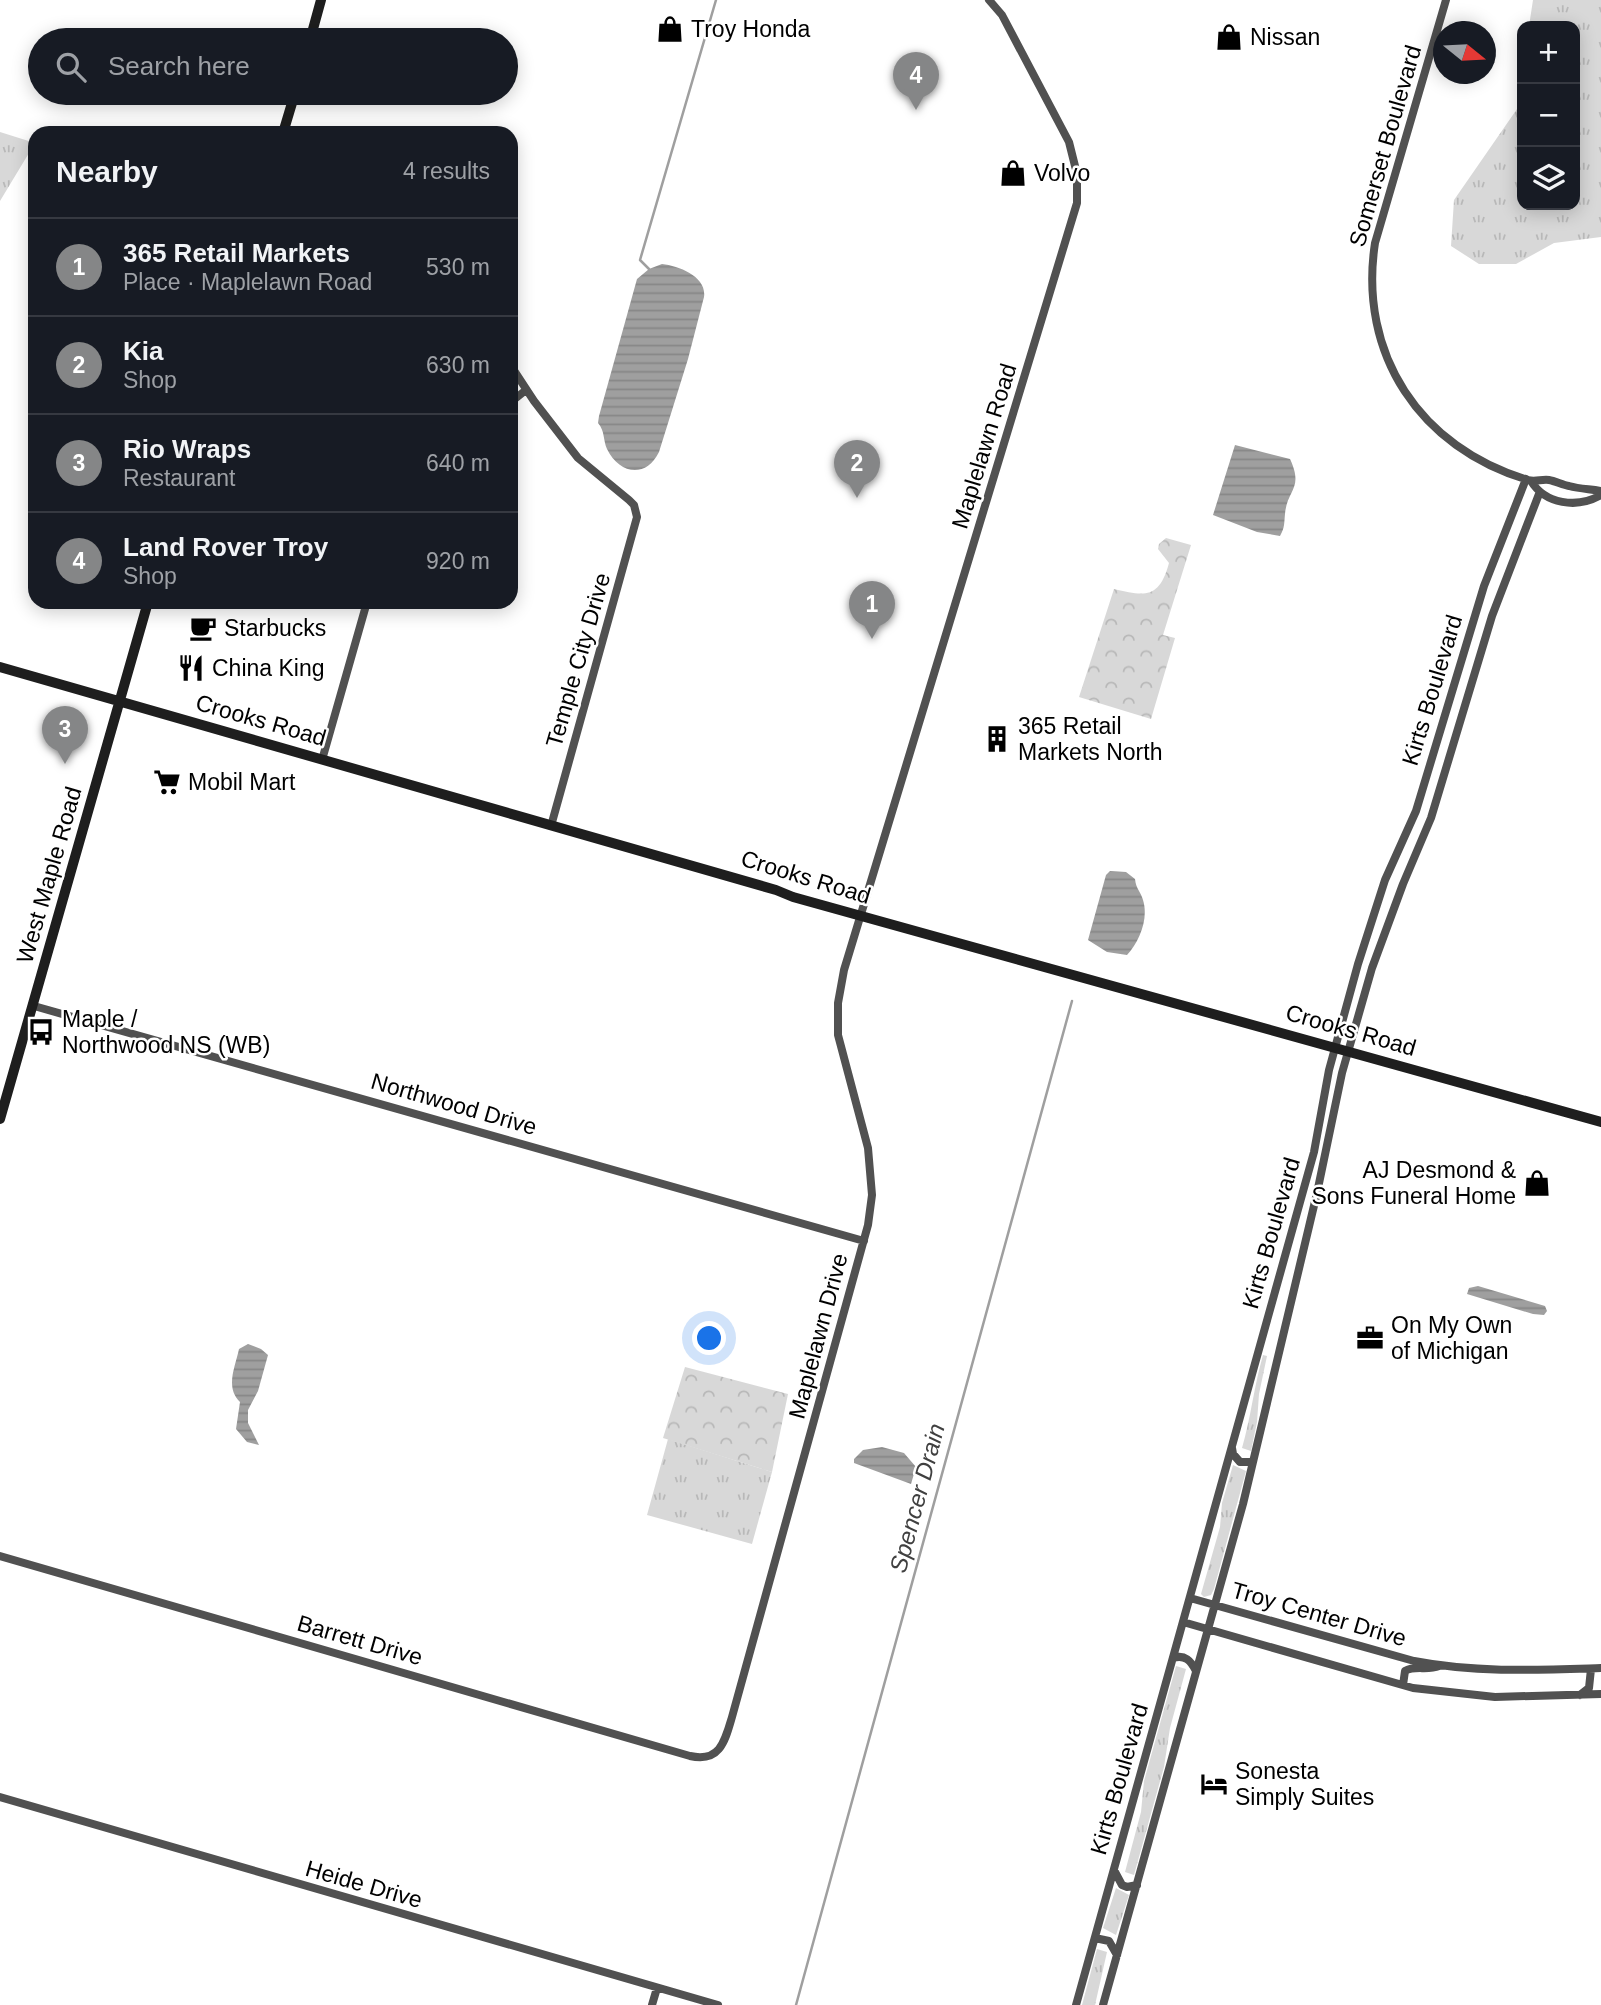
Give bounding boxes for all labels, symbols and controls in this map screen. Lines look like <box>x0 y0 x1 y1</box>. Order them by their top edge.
shop icon: Troy Honda <box>655 14 685 44</box>
place label: Troy Honda <box>691 16 811 42</box>
north arrow <box>1433 21 1496 84</box>
map controls <box>1517 21 1580 210</box>
button: + <box>1517 21 1580 84</box>
shop icon: Nissan <box>1214 22 1244 52</box>
place label: Nissan <box>1250 24 1320 50</box>
search box <box>28 28 518 105</box>
street label: Somerset Boulevard <box>1344 42 1426 250</box>
icon: search <box>52 48 90 86</box>
text: Search here <box>108 51 250 81</box>
pin: 4 <box>893 52 939 110</box>
button: − <box>1517 84 1580 147</box>
button: layers <box>1517 147 1580 210</box>
text: Nearby <box>56 155 158 188</box>
text: 4 results <box>403 158 490 184</box>
shop icon: Volvo <box>998 158 1028 188</box>
place label: Volvo <box>1034 160 1090 186</box>
text: 365 Retail Markets <box>123 238 350 268</box>
text: 1 <box>73 254 85 280</box>
text: 530 m <box>426 254 490 280</box>
text: Place · Maplelawn Road <box>123 269 372 295</box>
text: Kia <box>123 336 163 366</box>
text: 2 <box>73 352 85 378</box>
text: 630 m <box>426 352 490 378</box>
street label: Maplelawn Road <box>947 360 1021 532</box>
text: Shop <box>123 367 177 393</box>
text: Rio Wraps <box>123 434 251 464</box>
pin: 2 <box>834 440 880 498</box>
text: 3 <box>73 450 85 476</box>
text: 640 m <box>426 450 490 476</box>
text: Restaurant <box>123 465 236 491</box>
text: Land Rover Troy <box>123 532 328 562</box>
text: 4 <box>73 548 85 574</box>
text: 920 m <box>426 548 490 574</box>
text: Shop <box>123 563 177 589</box>
street label: Temple City Drive <box>541 570 615 750</box>
pin: 1 <box>849 581 895 639</box>
street label: Kirts Boulevard <box>1397 612 1467 768</box>
cafe icon: Starbucks <box>188 613 218 643</box>
place label: Starbucks <box>224 615 326 641</box>
restaurant icon: China King <box>176 653 206 683</box>
place label: China King <box>212 655 325 681</box>
street label: Crooks Road <box>193 689 329 751</box>
pin: 3 <box>42 706 88 764</box>
place label: 365 Retail Markets North <box>1018 713 1162 765</box>
building icon: 365 Retail Markets North <box>982 724 1012 754</box>
supermarket icon: Mobil Mart <box>152 767 182 797</box>
place label: Mobil Mart <box>188 769 296 795</box>
street label: West Maple Road <box>11 784 87 966</box>
street label: Crooks Road <box>738 845 874 909</box>
street label: Crooks Road <box>1283 999 1419 1061</box>
place label: Maple / Northwood NS (WB) <box>62 1006 270 1058</box>
bus stop icon: Maple / Northwood NS (WB) <box>26 1017 56 1047</box>
street label: Northwood Drive <box>368 1068 540 1140</box>
street label: Kirts Boulevard <box>1237 1154 1305 1312</box>
place label: AJ Desmond & Sons Funeral Home <box>1311 1157 1516 1209</box>
shop icon: AJ Desmond & Sons Funeral Home <box>1522 1168 1552 1198</box>
street label: Maplelawn Drive <box>783 1251 853 1421</box>
place label: On My Own of Michigan <box>1391 1312 1512 1364</box>
your location <box>692 1321 726 1355</box>
office icon: On My Own of Michigan <box>1355 1323 1385 1353</box>
water label: Spencer Drain <box>884 1420 950 1576</box>
street label: Troy Center Drive <box>1229 1577 1409 1651</box>
street label: Barrett Drive <box>294 1610 426 1670</box>
street label: Kirts Boulevard <box>1085 1700 1153 1858</box>
place label: Sonesta Simply Suites <box>1235 1758 1374 1810</box>
hotel icon: Sonesta Simply Suites <box>1199 1769 1229 1799</box>
street label: Heide Drive <box>303 1855 425 1913</box>

